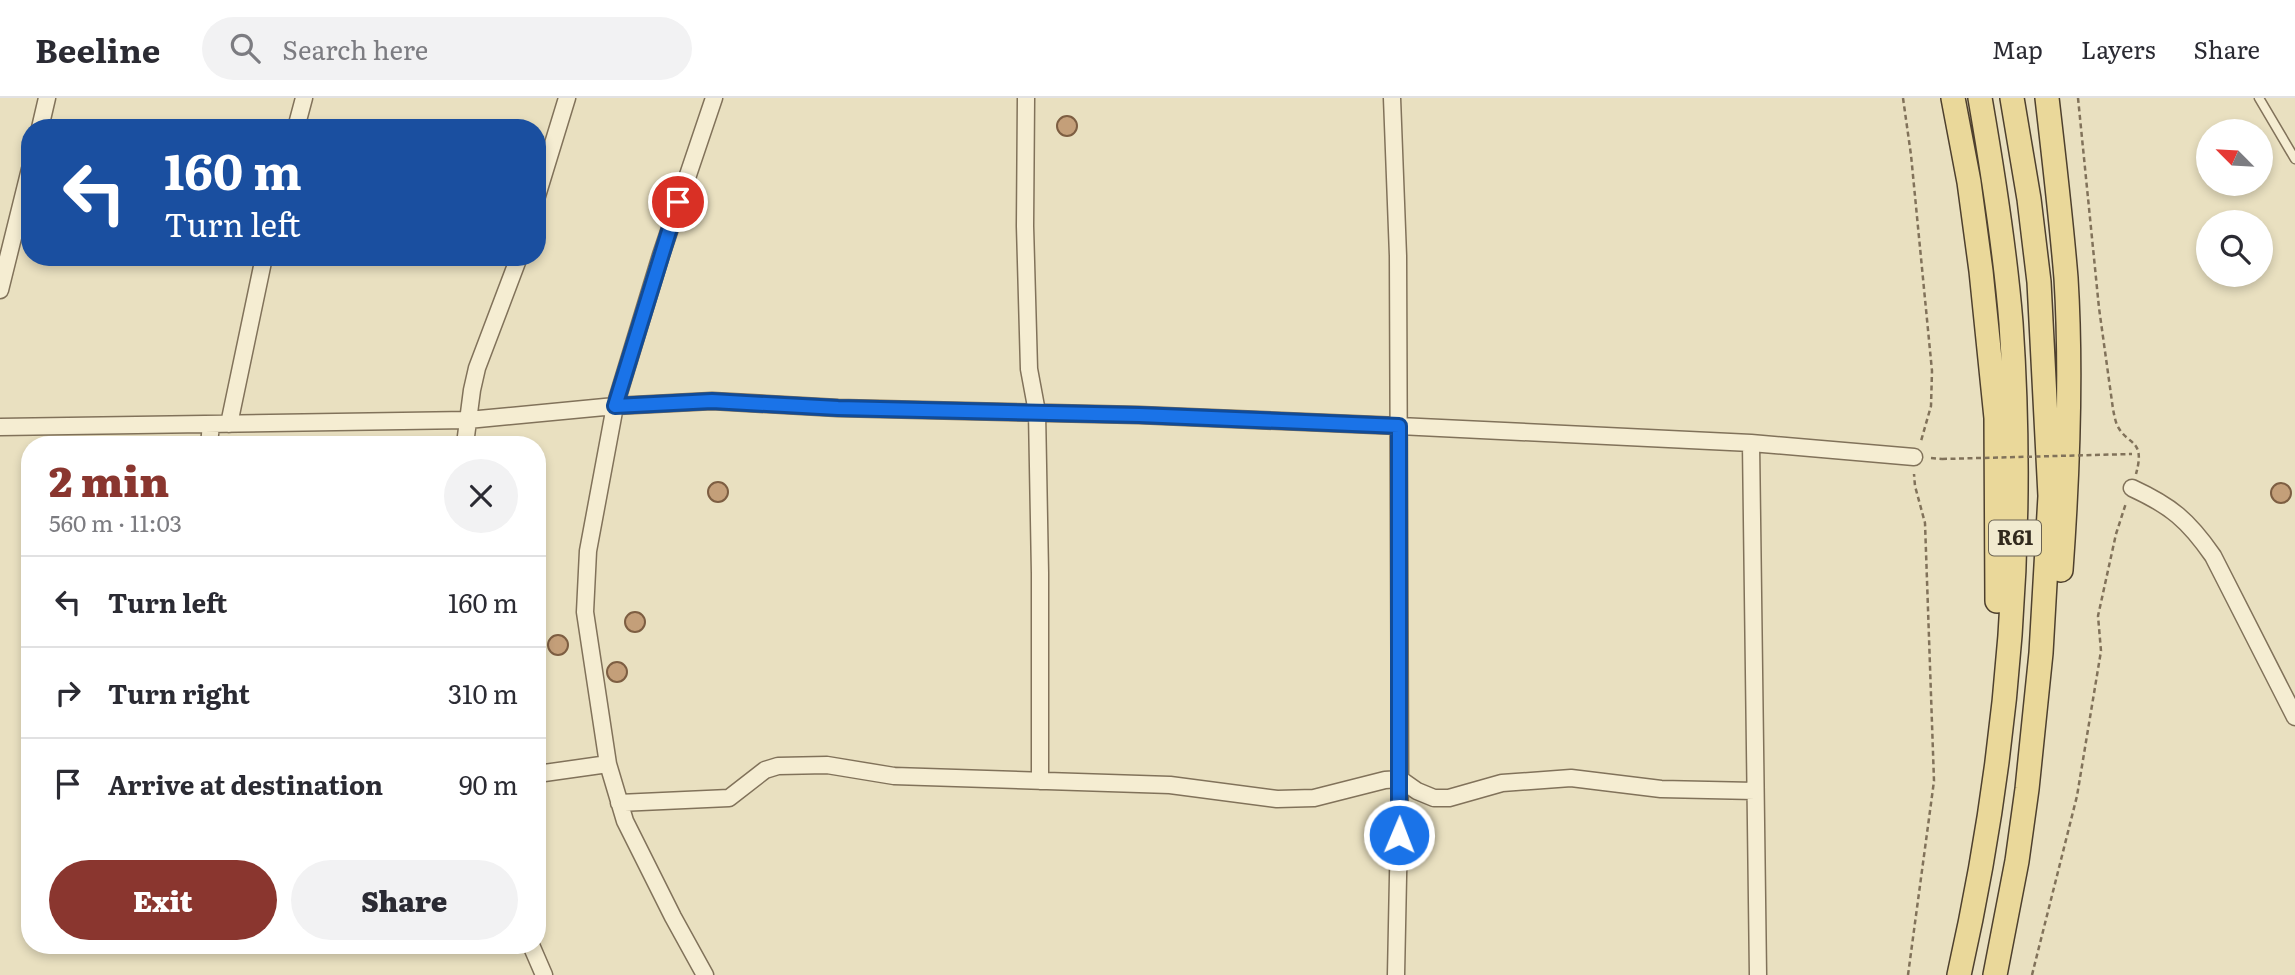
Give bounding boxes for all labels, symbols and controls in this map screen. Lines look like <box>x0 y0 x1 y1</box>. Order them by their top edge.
search box <box>202 17 692 80</box>
text: Beeline <box>35 24 160 73</box>
icon: search <box>226 29 264 67</box>
text: Search here <box>282 29 428 68</box>
text: Map <box>1992 31 2043 66</box>
text: Layers <box>2081 31 2155 66</box>
text: Share <box>2193 31 2260 66</box>
north arrow <box>2196 119 2273 196</box>
map controls <box>2196 119 2273 287</box>
text: 160 m <box>164 132 302 205</box>
icon: left <box>49 147 140 238</box>
pin <box>648 172 708 232</box>
icon: arrive <box>659 183 697 221</box>
text: Turn left <box>164 199 301 247</box>
button: search <box>2196 210 2273 287</box>
text: 2 min <box>49 448 169 510</box>
button: close <box>444 459 518 533</box>
text: 560 m · 11:03 <box>49 505 182 539</box>
road number: R61 <box>1989 520 2041 556</box>
text: Turn left <box>108 582 227 621</box>
text: 160 m <box>448 582 518 621</box>
icon: left <box>49 583 87 621</box>
text: Turn right <box>108 673 250 712</box>
text: 310 m <box>448 673 518 712</box>
icon: right <box>49 674 87 712</box>
text: Arrive at destination <box>108 764 383 803</box>
text: 90 m <box>459 764 518 803</box>
icon: arrive <box>49 765 87 803</box>
position arrow <box>1362 798 1436 872</box>
button: Exit <box>49 860 277 940</box>
button: Share <box>291 860 518 940</box>

